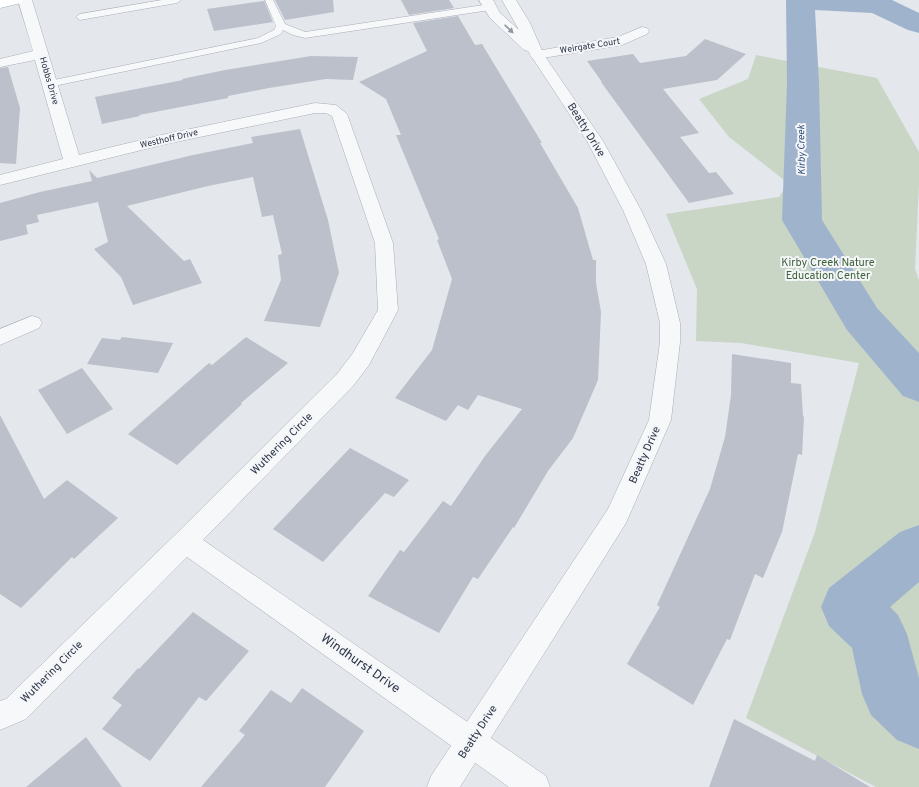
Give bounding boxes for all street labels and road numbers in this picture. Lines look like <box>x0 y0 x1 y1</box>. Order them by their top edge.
street label: Weirgate Court <box>559 36 621 56</box>
street label: Hobbs Drive <box>37 56 61 106</box>
street label: Beatty Drive <box>564 100 608 160</box>
street label: Westhoff Drive <box>139 127 199 151</box>
street label: Wuthering Circle <box>248 410 316 478</box>
street label: Beatty Drive <box>626 424 664 486</box>
street label: Windhurst Drive <box>317 631 403 697</box>
street label: Wuthering Circle <box>18 638 86 706</box>
street label: Beatty Drive <box>455 702 501 761</box>

